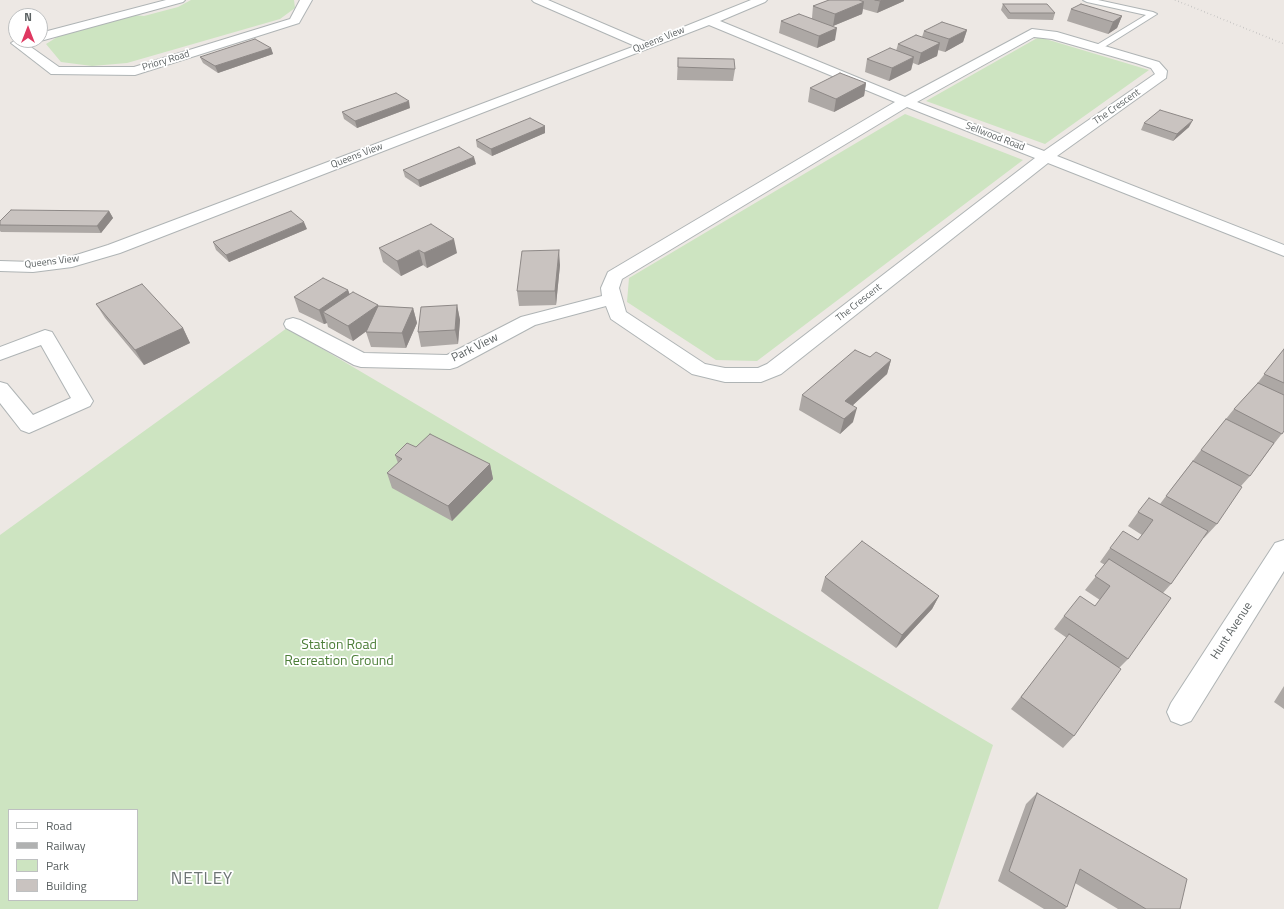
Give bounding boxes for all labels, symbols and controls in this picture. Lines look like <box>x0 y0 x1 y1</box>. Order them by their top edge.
north arrow <box>8 8 48 48</box>
text: N <box>24 9 32 25</box>
street label: Queens View <box>631 24 687 56</box>
street label: Priory Road <box>141 48 191 74</box>
street label: The Crescent <box>1091 86 1143 128</box>
street label: Sellwood Road <box>964 120 1026 154</box>
street label: Queens View <box>329 141 385 171</box>
street label: Queens View <box>24 253 80 271</box>
street label: The Crescent <box>834 281 884 325</box>
street label: Park View <box>449 330 501 366</box>
street label: Hunt Avenue <box>1208 600 1256 662</box>
park label: Station Road Recreation Ground <box>284 638 394 670</box>
legend <box>8 809 138 901</box>
text: Road <box>46 816 72 835</box>
text: Railway <box>46 836 86 855</box>
text: Park <box>46 856 69 875</box>
district label: NETLEY <box>171 870 233 890</box>
text: Building <box>46 876 87 895</box>

